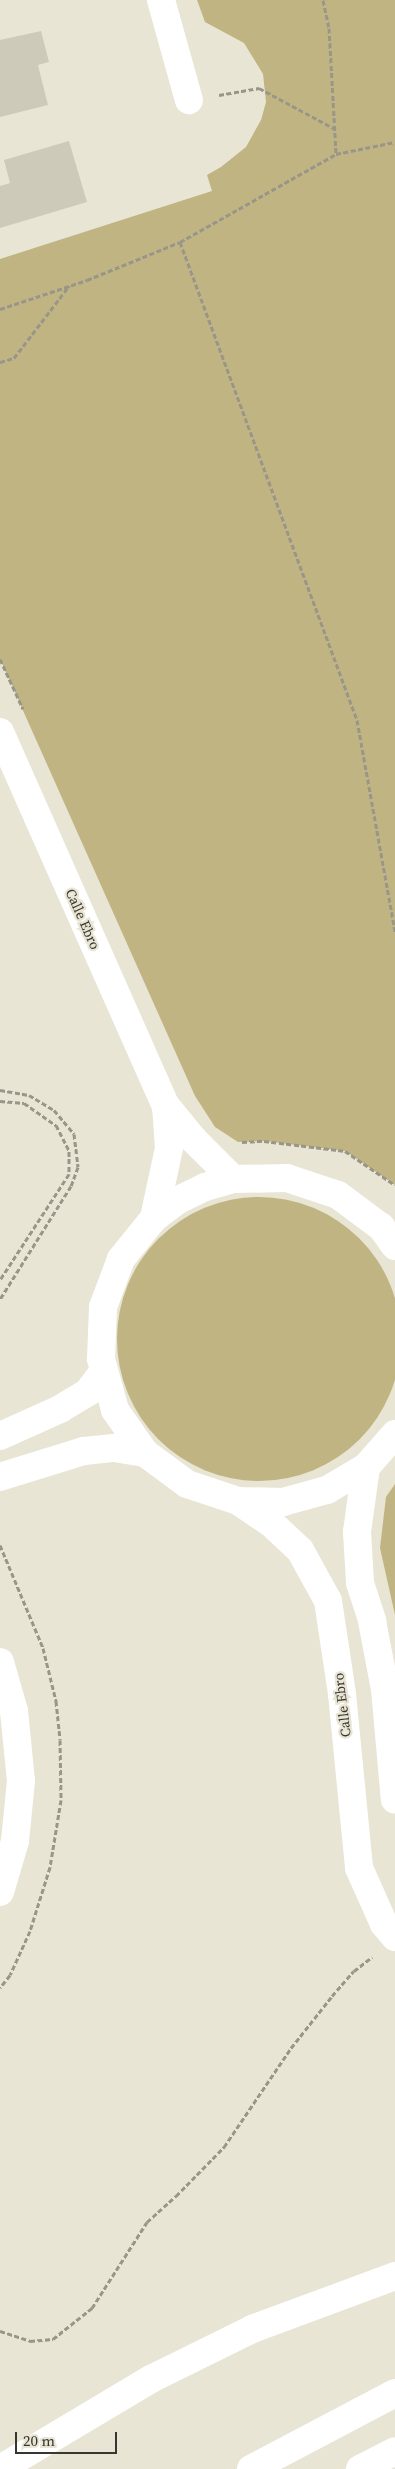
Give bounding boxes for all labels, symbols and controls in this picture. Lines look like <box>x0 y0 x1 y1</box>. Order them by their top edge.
street label: Calle Ebro <box>62 886 104 952</box>
street label: Calle Ebro <box>330 1672 354 1738</box>
scale bar <box>18 2422 120 2454</box>
text: 20 m <box>23 2430 55 2451</box>

